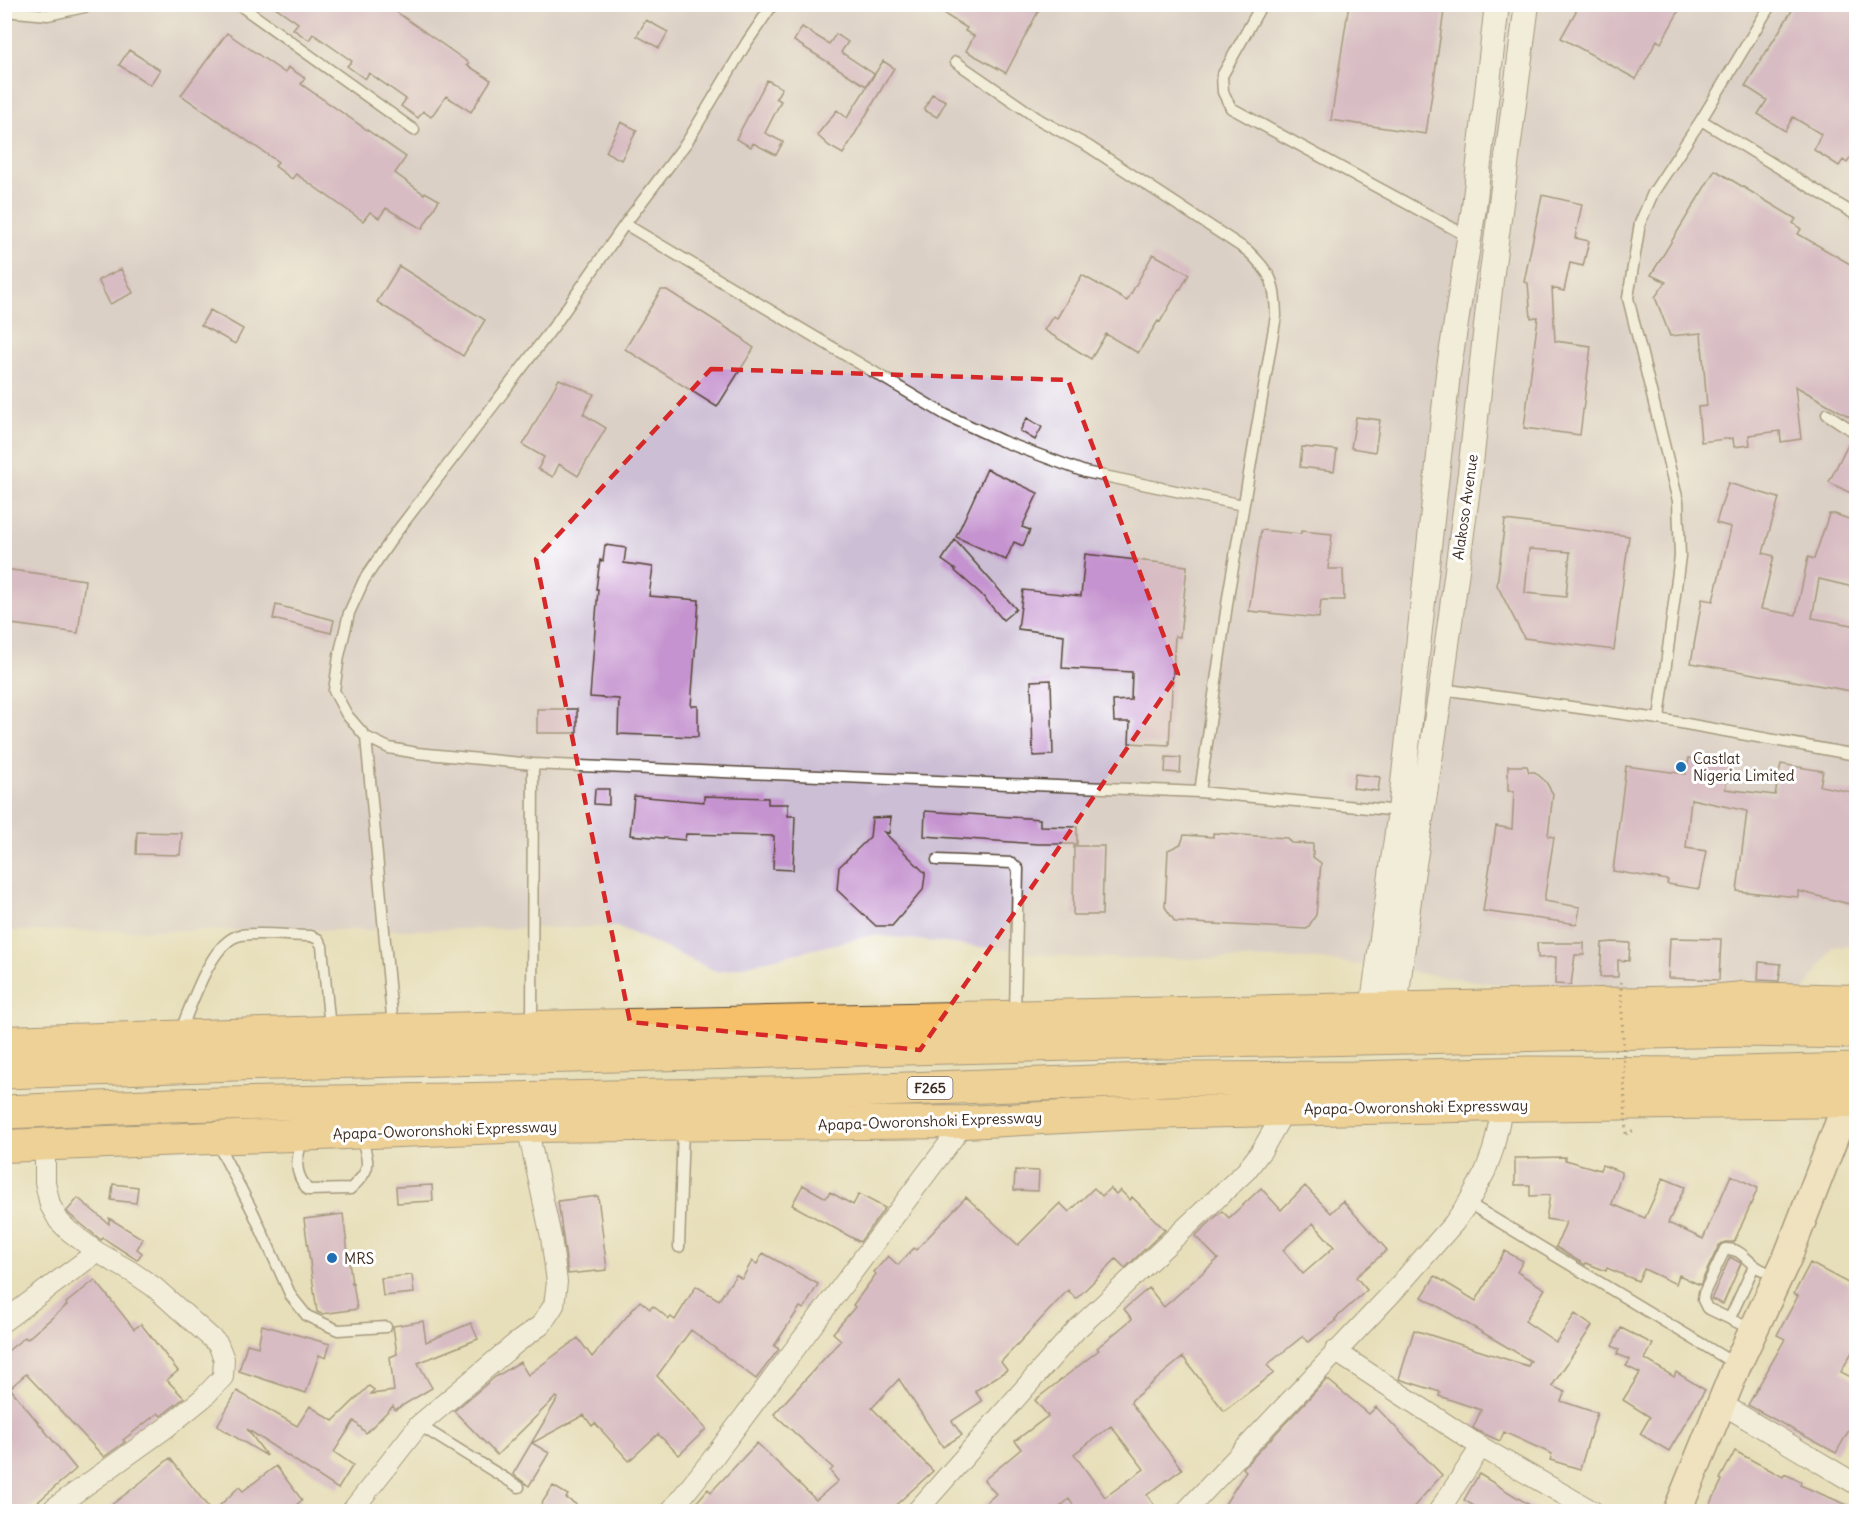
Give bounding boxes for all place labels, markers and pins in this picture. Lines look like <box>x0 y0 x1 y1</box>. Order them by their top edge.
place label: Castlat Nigeria Limited <box>1693 749 1795 785</box>
marker: Castlat Nigeria Limited <box>1674 760 1688 774</box>
place label: MRS <box>344 1249 374 1268</box>
marker: MRS <box>325 1251 339 1265</box>

